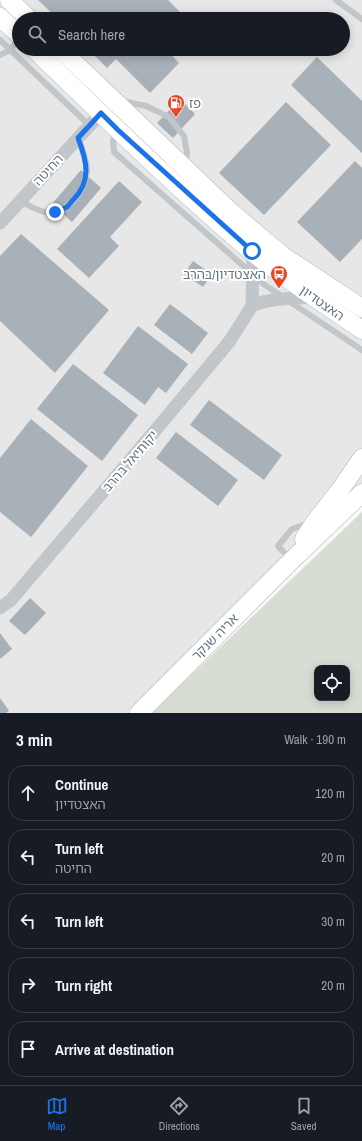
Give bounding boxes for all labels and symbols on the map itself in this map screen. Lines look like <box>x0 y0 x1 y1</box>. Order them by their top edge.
fuel station icon: פז <box>166 93 186 118</box>
place label: פז <box>189 95 201 112</box>
street label: החיטה <box>29 151 67 189</box>
route end <box>46 203 64 221</box>
route start <box>243 242 261 260</box>
bus stop icon: האצטדיון/בהרב <box>269 264 289 289</box>
place label: האצטדיון/בהרב <box>183 266 266 283</box>
street label: האצטדיון <box>296 281 348 325</box>
street label: יקותיאל בהרב <box>99 427 161 495</box>
street label: אריה שנקר <box>188 610 242 664</box>

